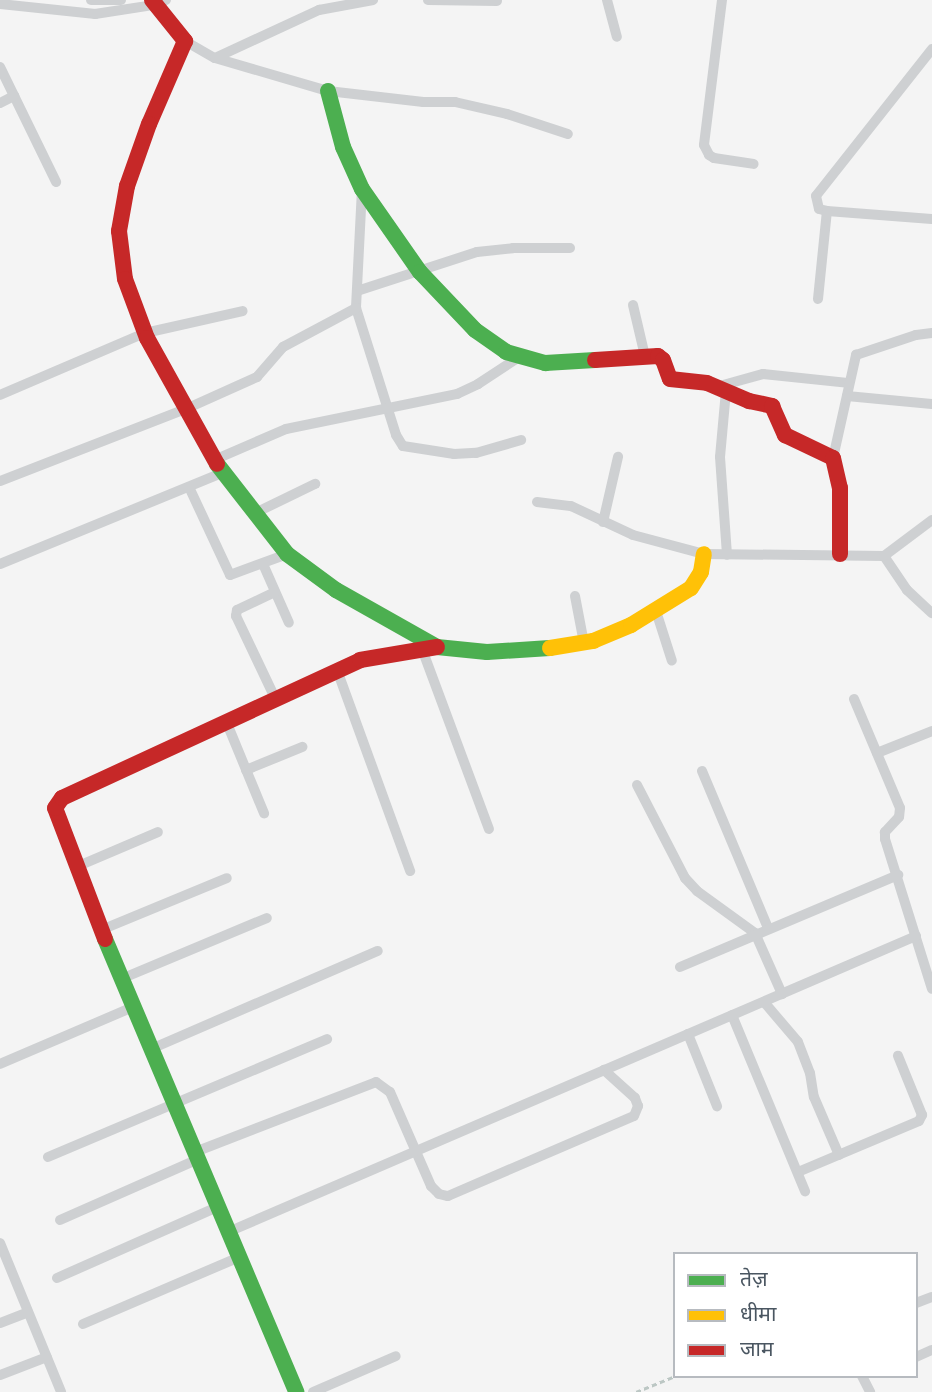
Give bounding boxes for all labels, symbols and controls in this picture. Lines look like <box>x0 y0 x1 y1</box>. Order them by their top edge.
legend <box>673 1252 918 1378</box>
text: तेज़ <box>740 1267 768 1292</box>
text: धीमा <box>740 1302 776 1327</box>
text: जाम <box>740 1337 774 1362</box>

